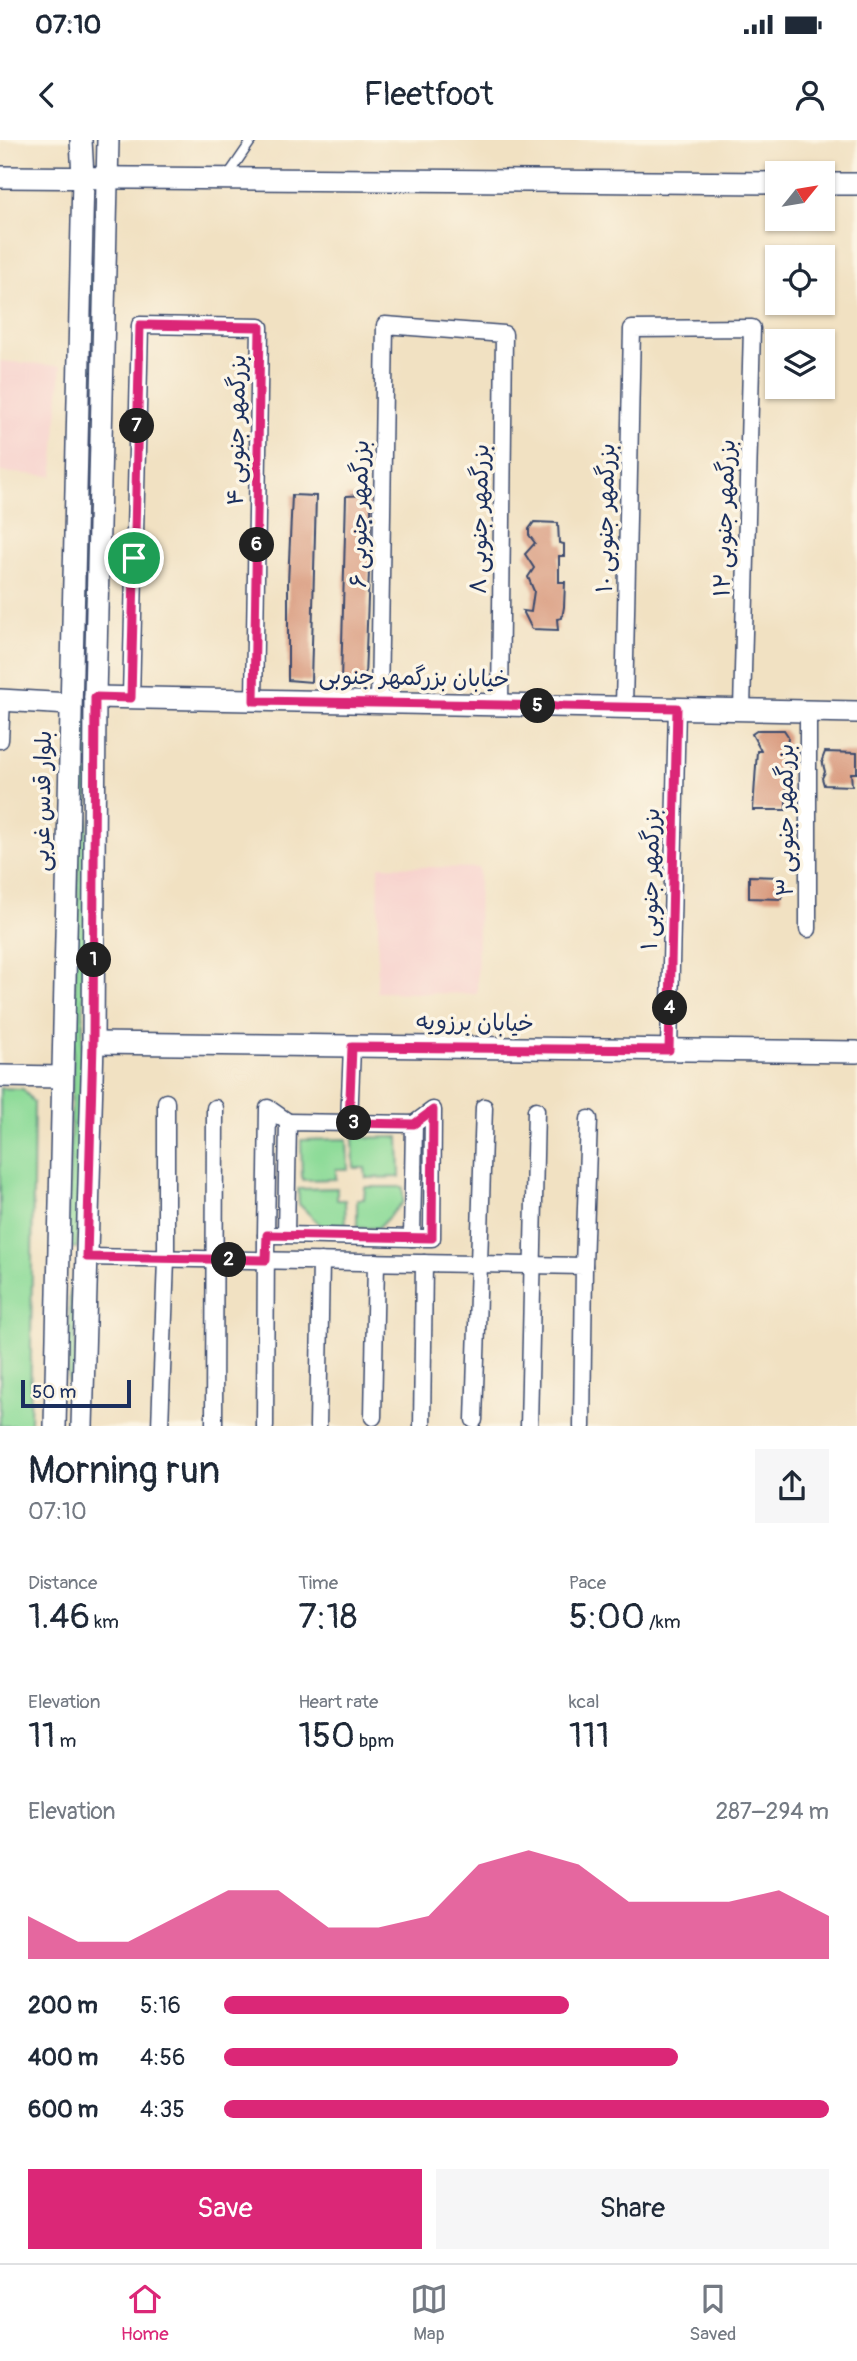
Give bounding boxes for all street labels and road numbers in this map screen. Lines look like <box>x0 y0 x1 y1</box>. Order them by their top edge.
street label: بزرگمهر جنوبی ۴ <box>221 354 252 506</box>
street label: بزرگمهر جنوبی ۱۲ <box>707 439 742 597</box>
street label: بزرگمهر جنوبی ۶ <box>344 440 375 588</box>
street label: بزرگمهر جنوبی ۱۰ <box>590 443 621 593</box>
street label: بزرگمهر جنوبی ۸ <box>464 444 495 594</box>
street label: خیابان بزرگمهر جنوبی <box>318 661 510 694</box>
street label: بلوار قدس غربی <box>27 730 58 872</box>
street label: بزرگمهر جنوبی ۳ <box>771 744 800 896</box>
street label: بزرگمهر جنوبی ۱ <box>635 808 666 950</box>
street label: خیابان برزویه <box>416 1007 534 1038</box>

